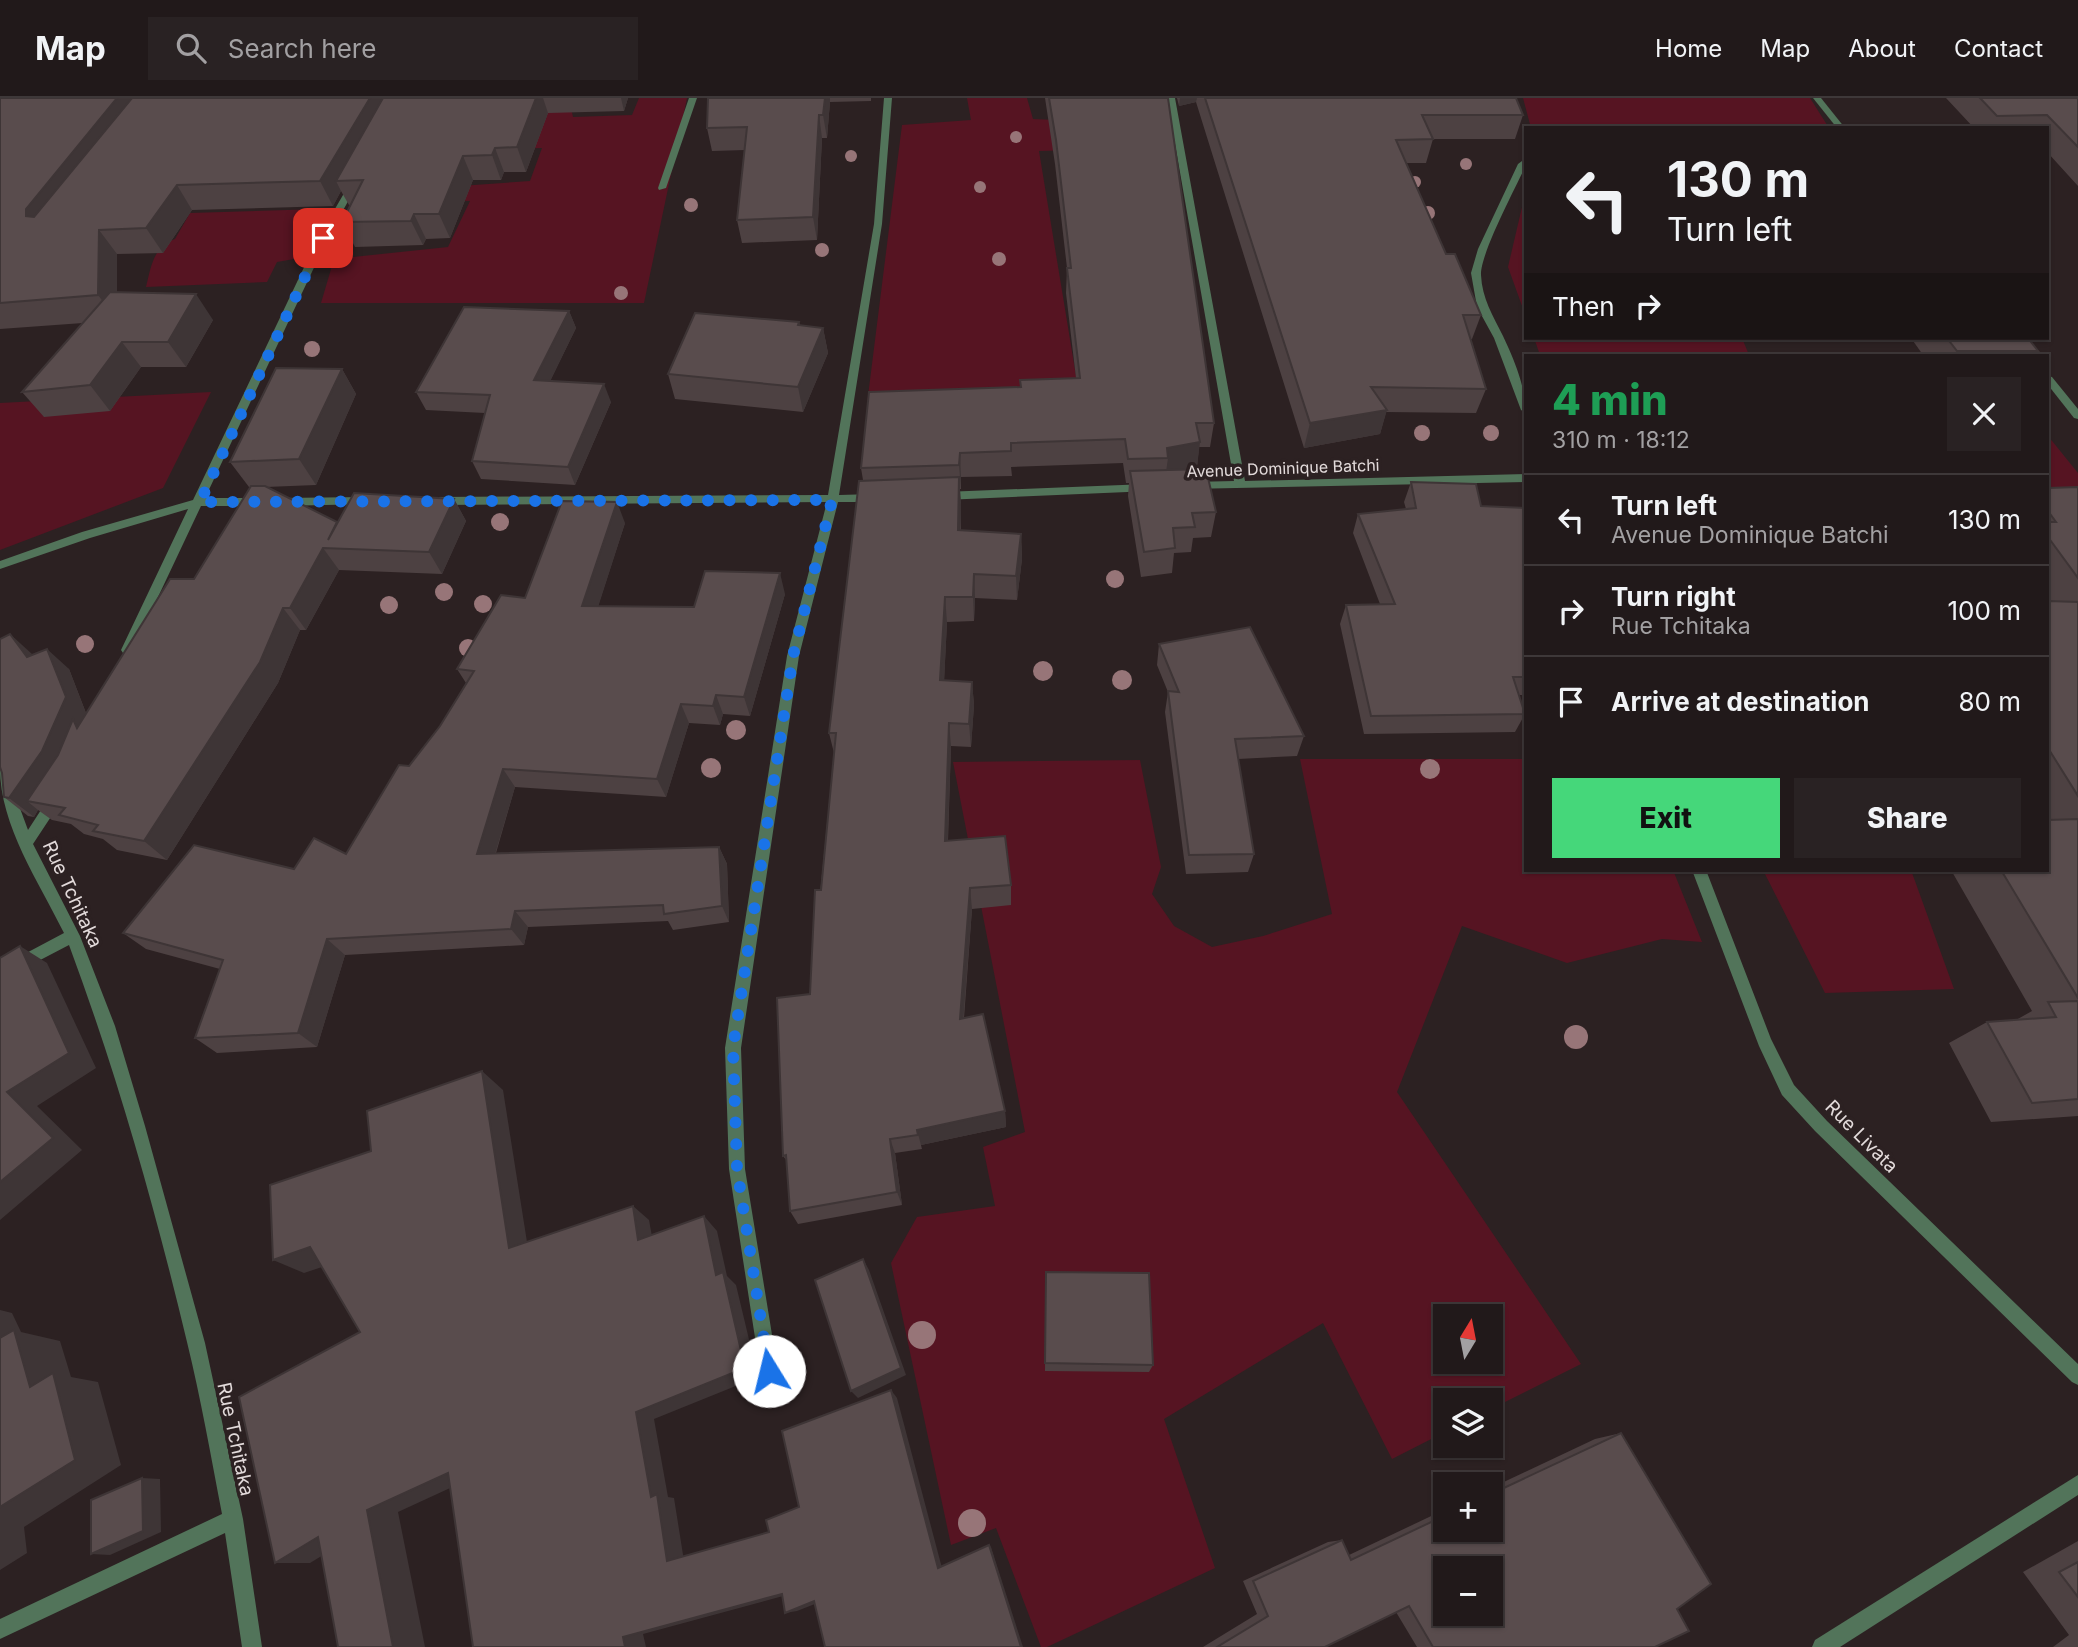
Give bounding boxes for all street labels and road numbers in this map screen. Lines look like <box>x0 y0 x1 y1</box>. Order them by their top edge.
street label: Avenue Dominique Batchi <box>1186 455 1380 481</box>
street label: Rue Tchitaka <box>38 837 107 951</box>
street label: Rue Livata <box>1820 1095 1903 1178</box>
street label: Rue Tchitaka <box>212 1380 259 1498</box>

